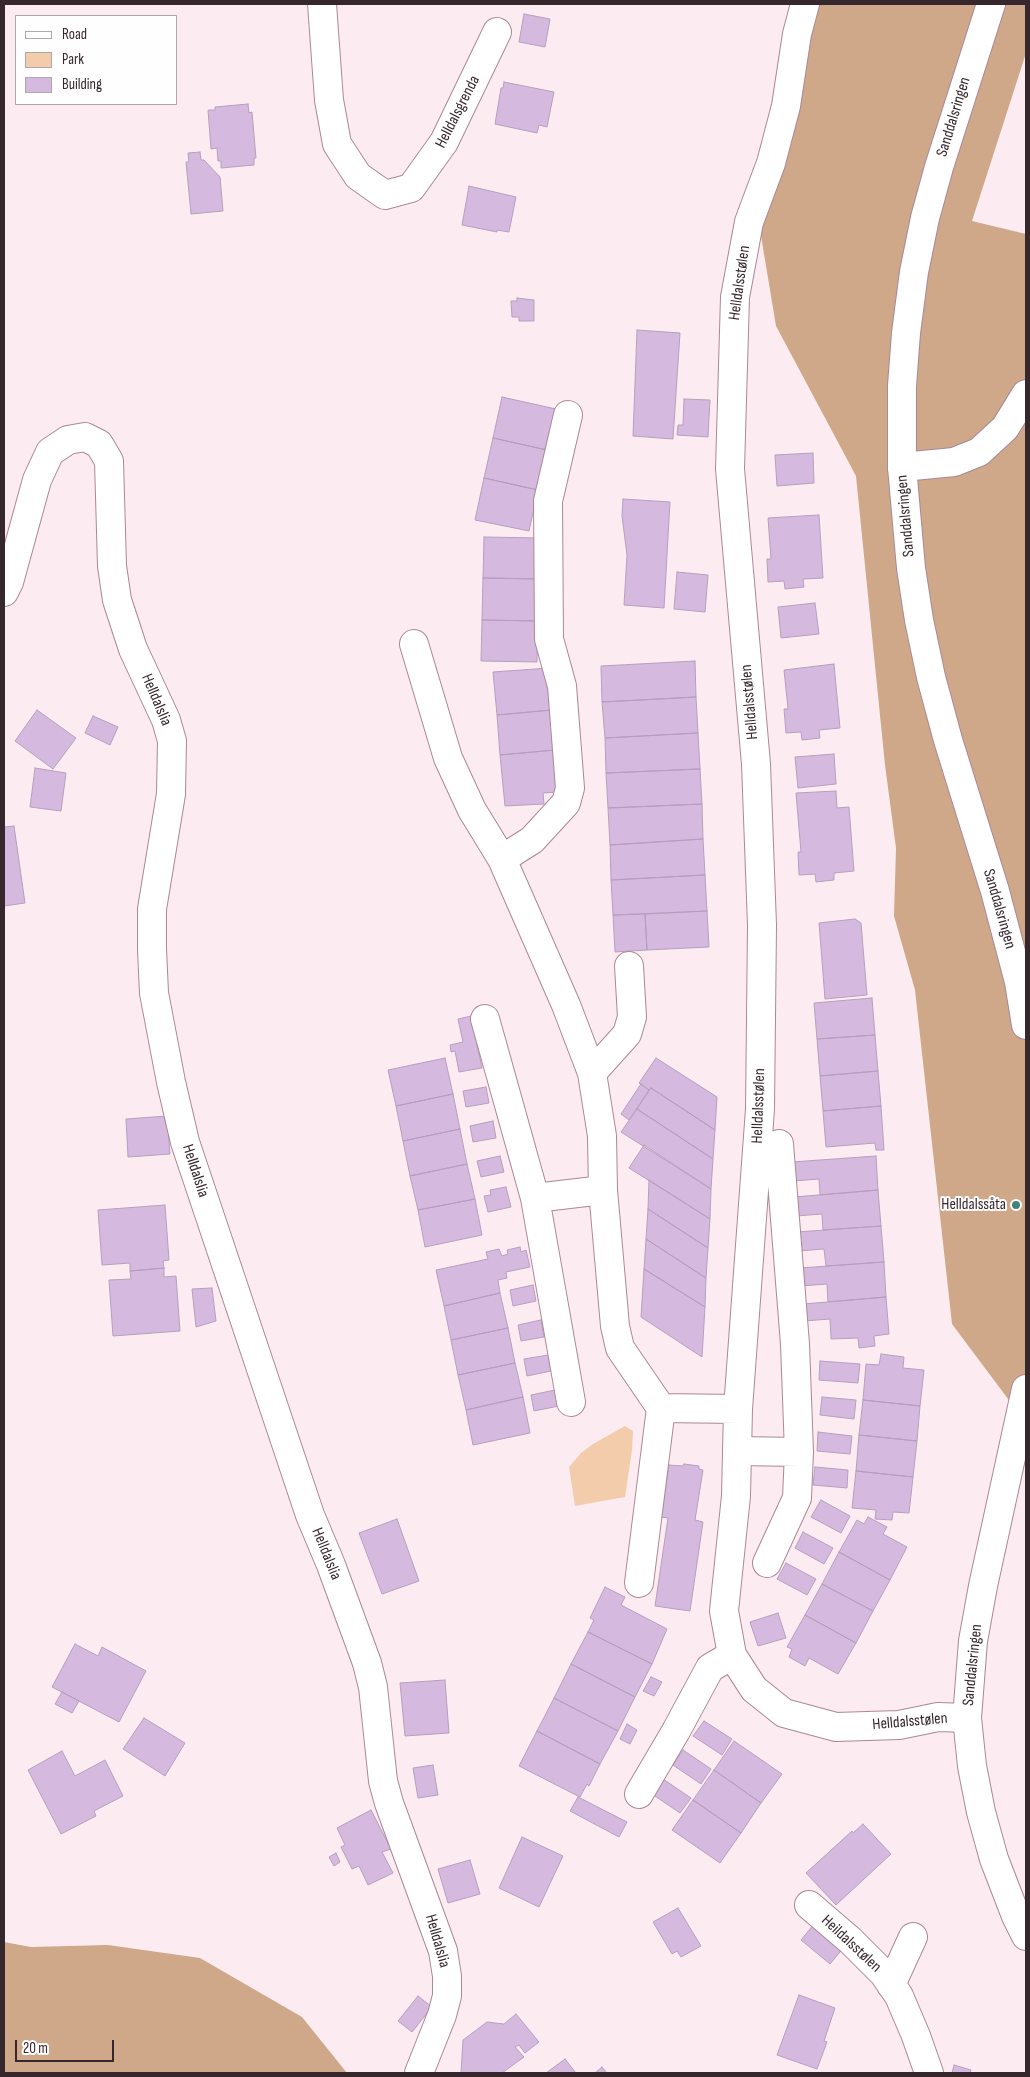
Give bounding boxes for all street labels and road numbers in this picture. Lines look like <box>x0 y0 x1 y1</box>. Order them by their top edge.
street label: Helldalsgrenda <box>432 73 484 151</box>
street label: Sanddalsringen <box>933 75 975 159</box>
street label: Helldalsstølen <box>725 244 755 322</box>
street label: Sanddalsringen <box>893 474 919 558</box>
street label: Helldalsstølen <box>737 664 763 740</box>
street label: Helldalslia <box>137 671 175 729</box>
street label: Sanddalsringen <box>978 867 1020 951</box>
street label: Helldalsstølen <box>748 1068 770 1144</box>
street label: Helldalslia <box>177 1142 213 1200</box>
street label: Helldalslia <box>307 1525 345 1583</box>
street label: Sanddalsringen <box>959 1623 987 1707</box>
street label: Helldalsstølen <box>872 1709 948 1735</box>
street label: Heildalsstølen <box>817 1911 885 1977</box>
street label: Helldalslia <box>420 1912 454 1970</box>

